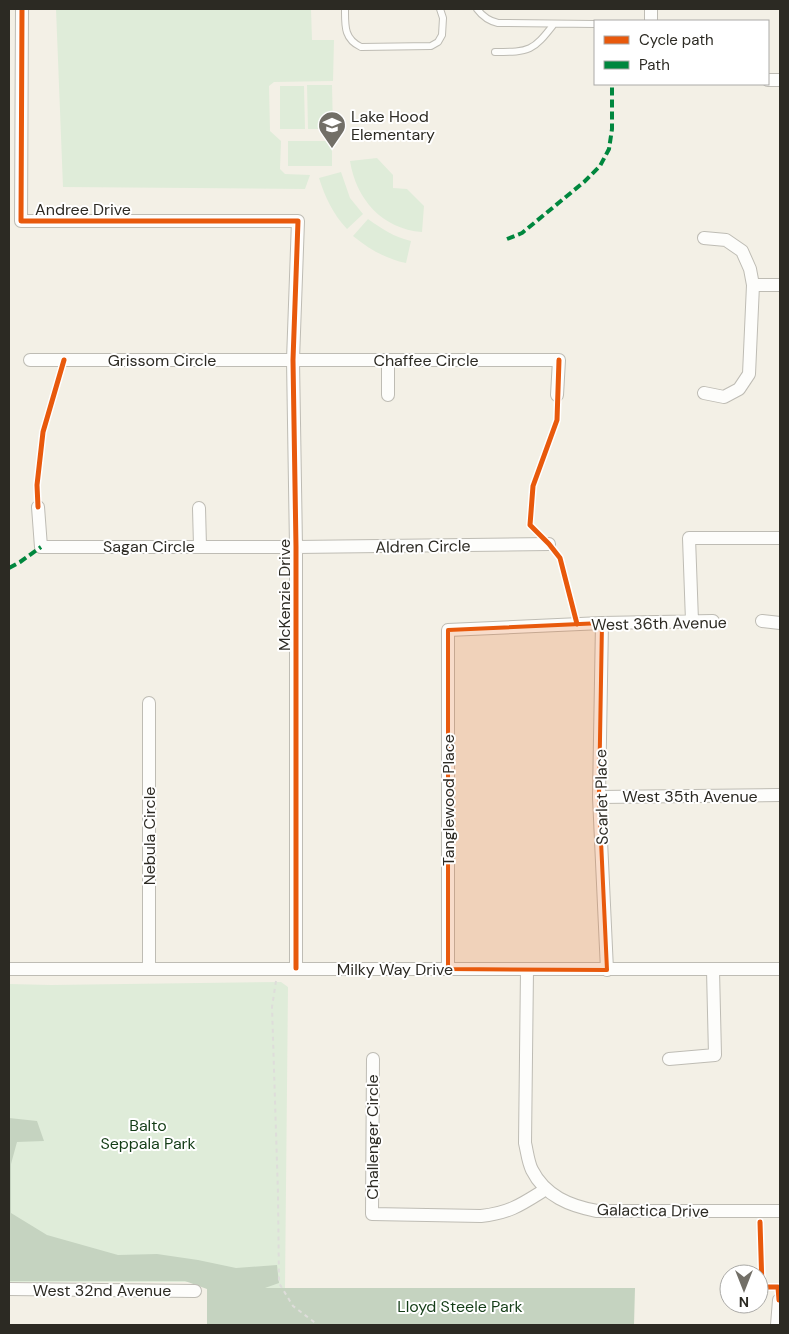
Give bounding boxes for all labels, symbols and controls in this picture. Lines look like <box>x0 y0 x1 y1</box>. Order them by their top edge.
legend <box>594 20 769 85</box>
text: Cycle path <box>639 30 714 50</box>
text: Path <box>639 55 670 75</box>
place label: Lake Hood Elementary <box>351 106 435 145</box>
school or university icon: Lake Hood Elementary <box>317 110 347 149</box>
street label: Andree Drive <box>35 199 131 220</box>
street label: Grissom Circle <box>108 350 216 371</box>
street label: Chaffee Circle <box>373 350 479 371</box>
street label: Aldren Circle <box>375 535 471 558</box>
street label: Sagan Circle <box>103 536 195 557</box>
street label: McKenzie Drive <box>274 539 295 651</box>
street label: West 36th Avenue <box>591 612 727 635</box>
street label: Tanglewood Place <box>438 734 459 866</box>
street label: Scarlet Place <box>590 749 613 845</box>
street label: West 35th Avenue <box>622 786 758 807</box>
street label: Nebula Circle <box>139 787 160 885</box>
street label: Milky Way Drive <box>337 959 453 980</box>
street label: Challenger Circle <box>362 1074 383 1200</box>
park label: Balto Seppala Park <box>100 1115 196 1154</box>
street label: Galactica Drive <box>597 1199 709 1222</box>
north arrow <box>719 1264 769 1314</box>
street label: West 32nd Avenue <box>33 1280 171 1301</box>
text: N <box>739 1293 749 1311</box>
park label: Lloyd Steele Park <box>397 1296 523 1317</box>

